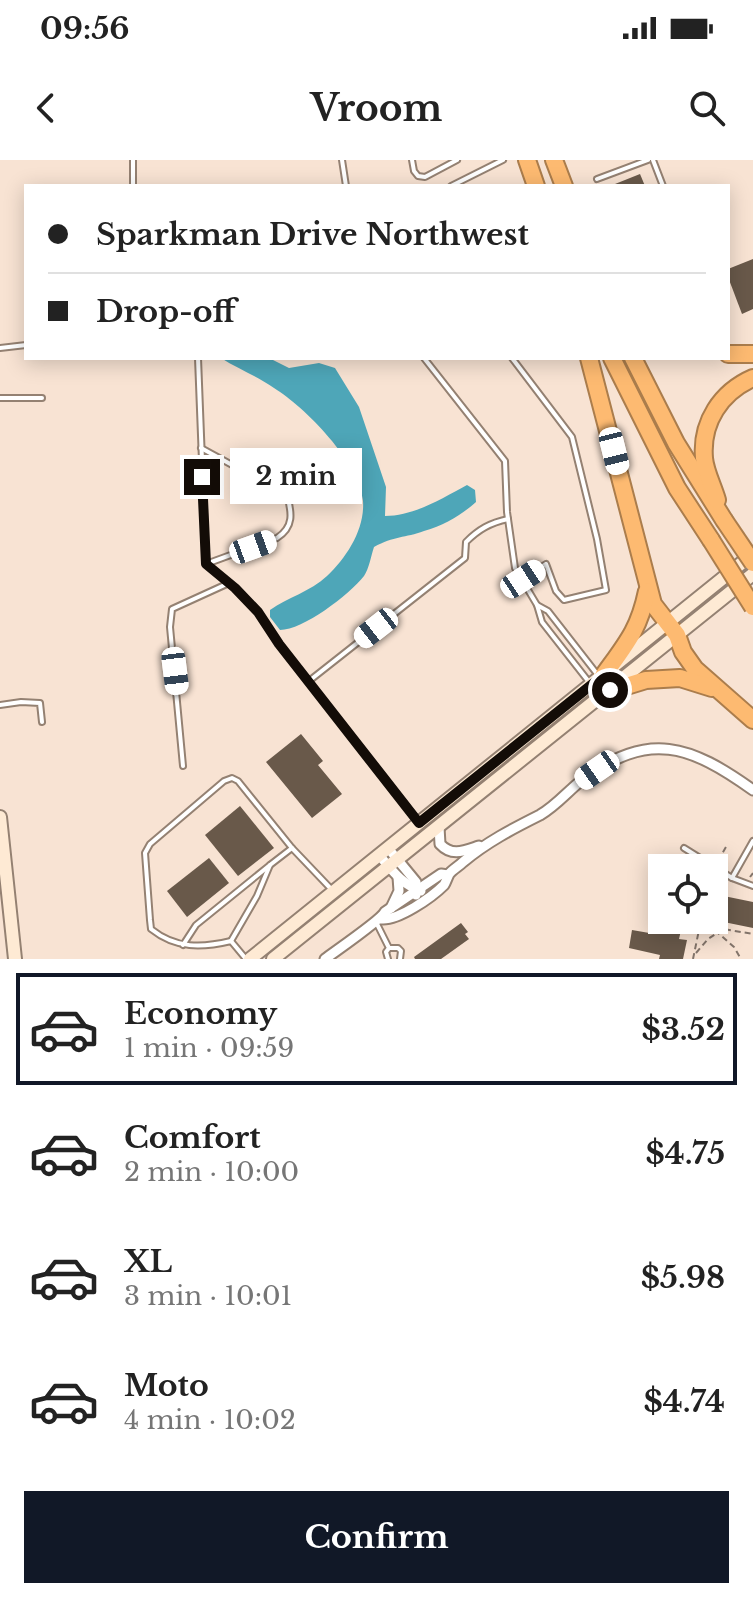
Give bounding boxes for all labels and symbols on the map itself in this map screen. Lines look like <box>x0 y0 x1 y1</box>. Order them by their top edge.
car <box>597 425 631 477</box>
callout: 2 min <box>230 449 362 505</box>
route end <box>184 459 220 495</box>
car <box>226 528 280 566</box>
car <box>496 556 550 602</box>
car <box>350 604 402 652</box>
car <box>160 646 190 696</box>
route start <box>592 672 628 708</box>
car <box>570 746 624 794</box>

